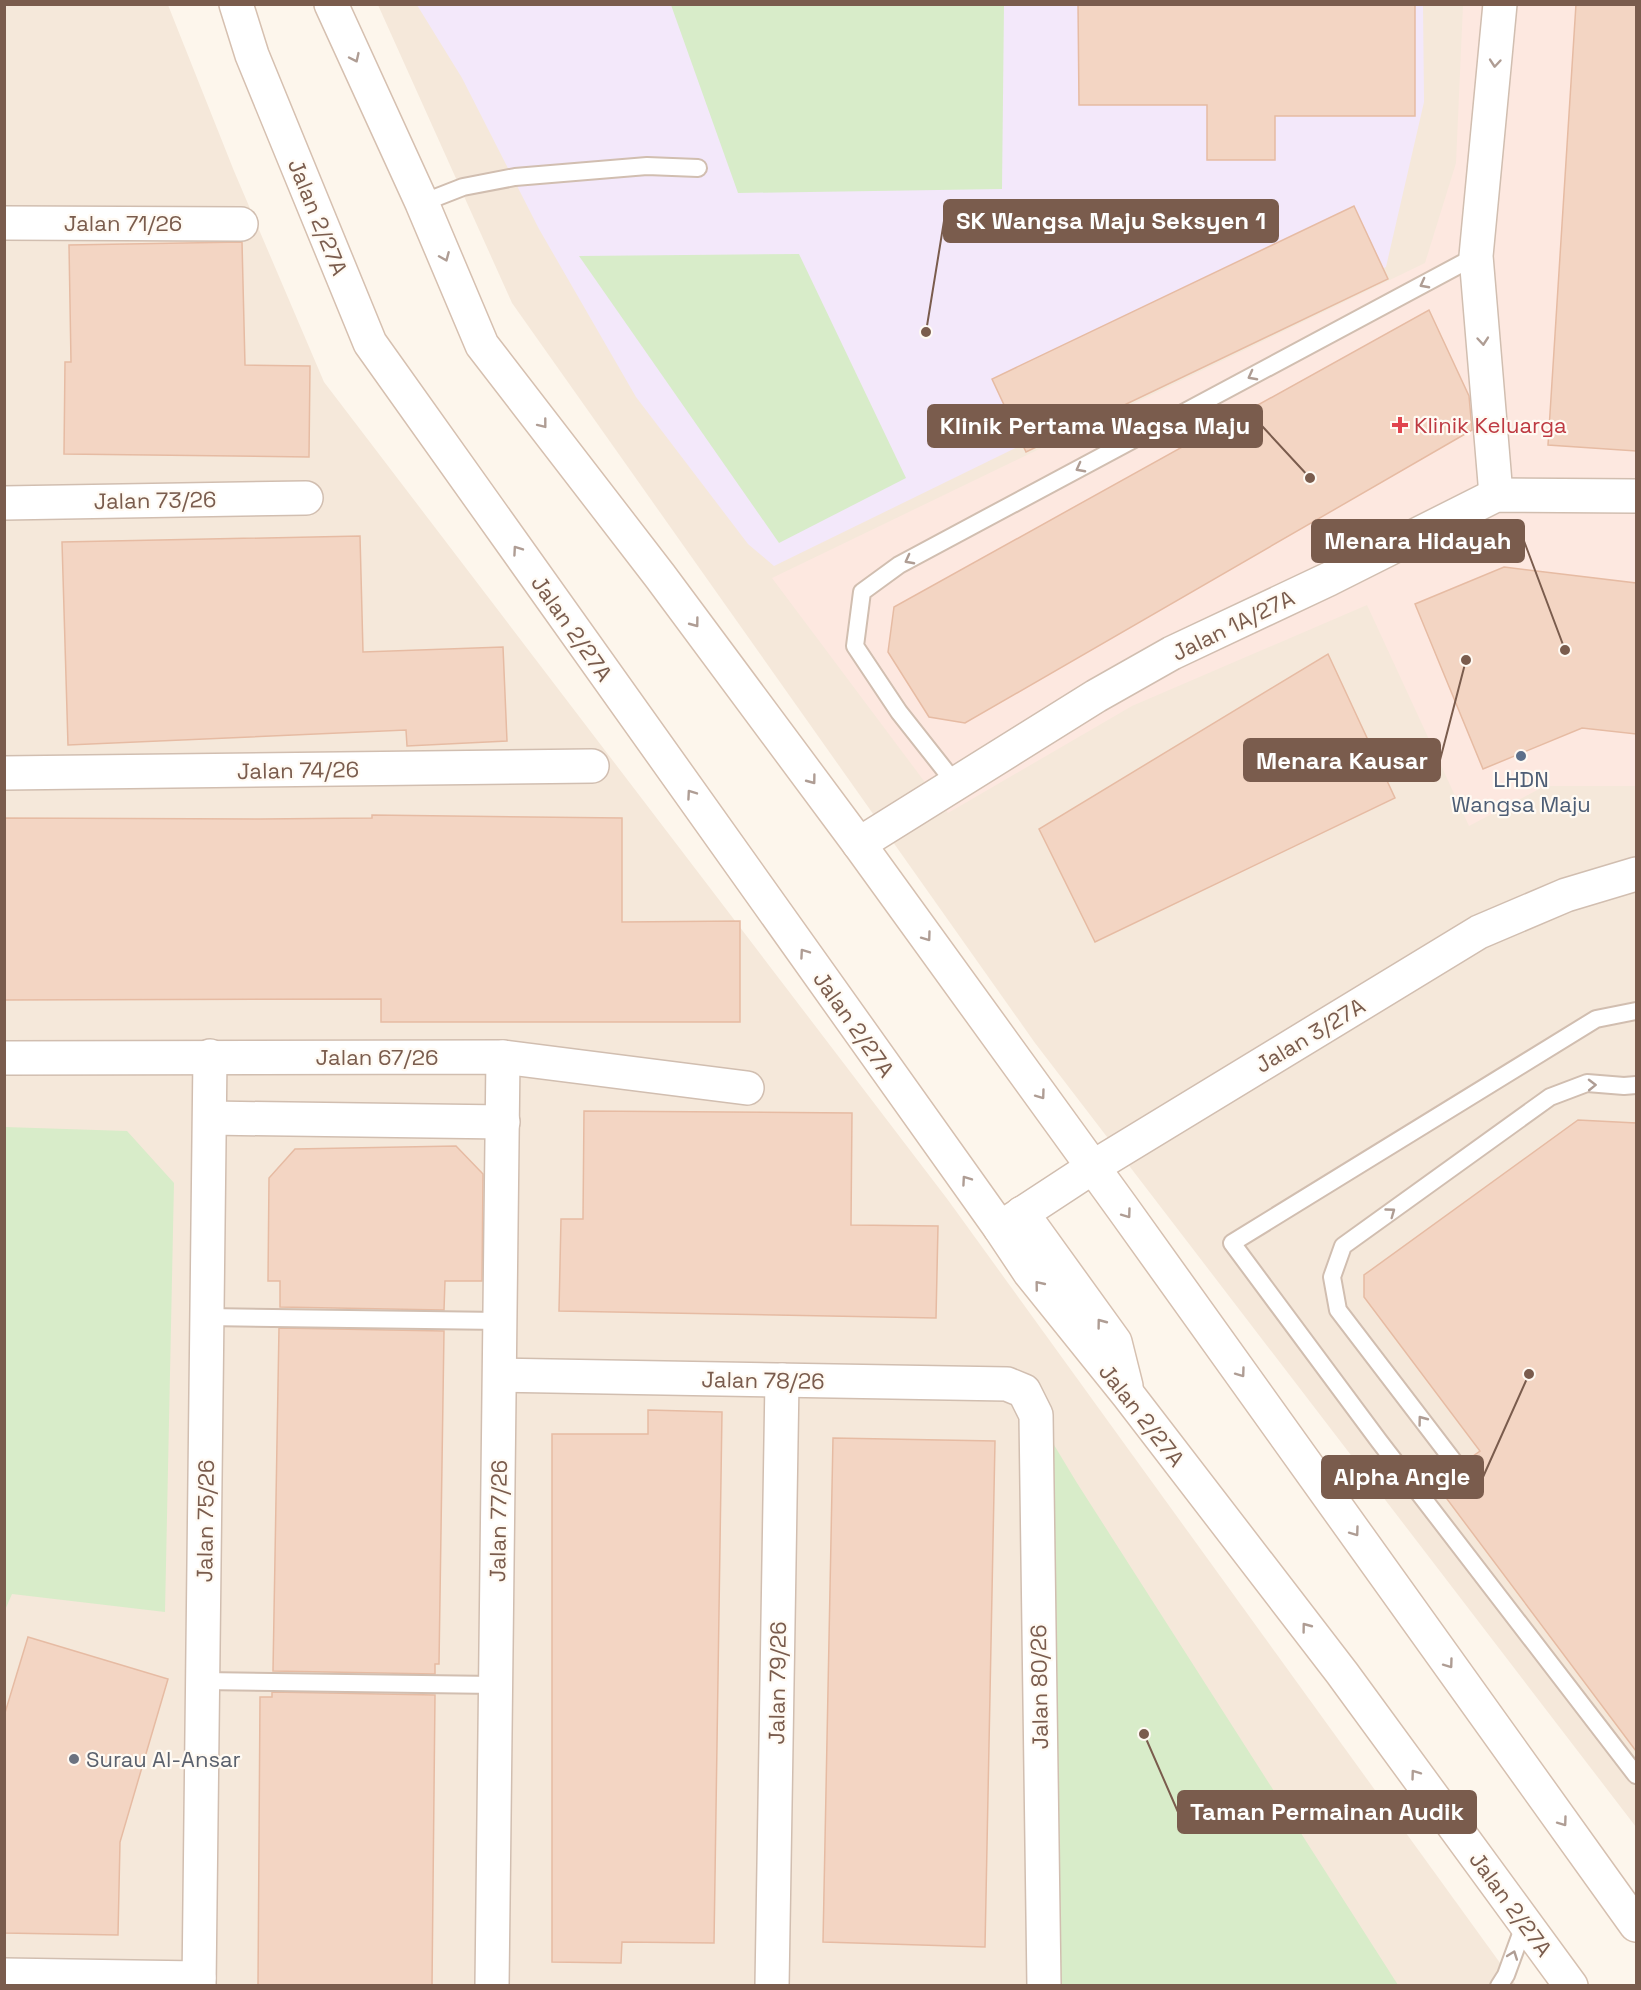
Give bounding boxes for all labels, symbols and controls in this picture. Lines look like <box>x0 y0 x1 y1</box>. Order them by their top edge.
one-way arrow <box>348 51 360 62</box>
one-way arrow <box>1489 58 1502 67</box>
street label: Jalan 2/27A <box>282 155 354 279</box>
callout: SK Wangsa Maju Seksyen 1 <box>944 200 1278 242</box>
text: SK Wangsa Maju Seksyen 1 <box>956 205 1266 236</box>
street label: Jalan 71/26 <box>64 209 182 237</box>
one-way arrow <box>438 251 450 262</box>
one-way arrow <box>1420 277 1430 288</box>
one-way arrow <box>1476 336 1489 345</box>
one-way arrow <box>1248 369 1259 380</box>
callout: Klinik Pertama Wagsa Maju <box>928 405 1262 447</box>
text: Klinik Pertama Wagsa Maju <box>940 410 1250 441</box>
place label: Klinik Keluarga <box>1414 411 1567 439</box>
marker: Klinik Keluarga <box>1391 416 1409 434</box>
one-way arrow <box>536 417 547 428</box>
one-way arrow <box>1076 461 1087 472</box>
street label: Jalan 73/26 <box>93 485 217 515</box>
callout: Menara Hidayah <box>1312 520 1524 562</box>
text: Menara Hidayah <box>1324 525 1512 556</box>
one-way arrow <box>513 546 524 557</box>
one-way arrow <box>904 553 915 564</box>
street label: Jalan 2/27A <box>525 570 619 687</box>
street label: Jalan 1A/27A <box>1167 583 1299 667</box>
one-way arrow <box>688 617 699 628</box>
callout: Menara Kausar <box>1244 739 1440 781</box>
text: Menara Kausar <box>1256 745 1428 776</box>
marker: LHDN Wangsa Maju <box>1514 749 1528 763</box>
street label: Jalan 74/26 <box>237 755 359 785</box>
place label: LHDN Wangsa Maju <box>1451 765 1591 818</box>
one-way arrow <box>804 773 815 784</box>
one-way arrow <box>687 790 698 801</box>
one-way arrow <box>920 931 931 942</box>
one-way arrow <box>800 949 811 960</box>
street label: Jalan 2/27A <box>807 966 901 1083</box>
street label: Jalan 3/27A <box>1250 991 1370 1079</box>
street label: Jalan 67/26 <box>316 1043 438 1071</box>
one-way arrow <box>1588 1079 1597 1091</box>
one-way arrow <box>1034 1089 1045 1100</box>
one-way arrow <box>962 1176 973 1187</box>
one-way arrow <box>1120 1208 1131 1219</box>
one-way arrow <box>1384 1208 1395 1219</box>
one-way arrow <box>1036 1281 1047 1292</box>
one-way arrow <box>1097 1318 1108 1329</box>
street label: Jalan 2/27A <box>1093 1358 1191 1472</box>
street label: Jalan 78/26 <box>701 1365 825 1395</box>
one-way arrow <box>1234 1366 1245 1377</box>
one-way arrow <box>1419 1416 1430 1427</box>
callout: Alpha Angle <box>1322 1456 1483 1498</box>
street label: Jalan 75/26 <box>190 1459 220 1583</box>
street label: Jalan 77/26 <box>483 1460 513 1582</box>
text: Alpha Angle <box>1334 1461 1470 1492</box>
one-way arrow <box>1347 1525 1358 1536</box>
street label: Jalan 79/26 <box>762 1621 792 1745</box>
one-way arrow <box>1302 1623 1313 1634</box>
street label: Jalan 80/26 <box>1024 1624 1054 1750</box>
one-way arrow <box>1442 1657 1453 1668</box>
place label: Surau Al-Ansar <box>86 1745 241 1773</box>
marker: Surau Al-Ansar <box>67 1752 81 1766</box>
one-way arrow <box>1412 1769 1423 1780</box>
callout: Taman Permainan Audik <box>1178 1791 1476 1833</box>
text: Taman Permainan Audik <box>1190 1796 1464 1827</box>
one-way arrow <box>1556 1816 1567 1827</box>
street label: Jalan 2/27A <box>1463 1846 1559 1962</box>
one-way arrow <box>1506 1950 1519 1960</box>

